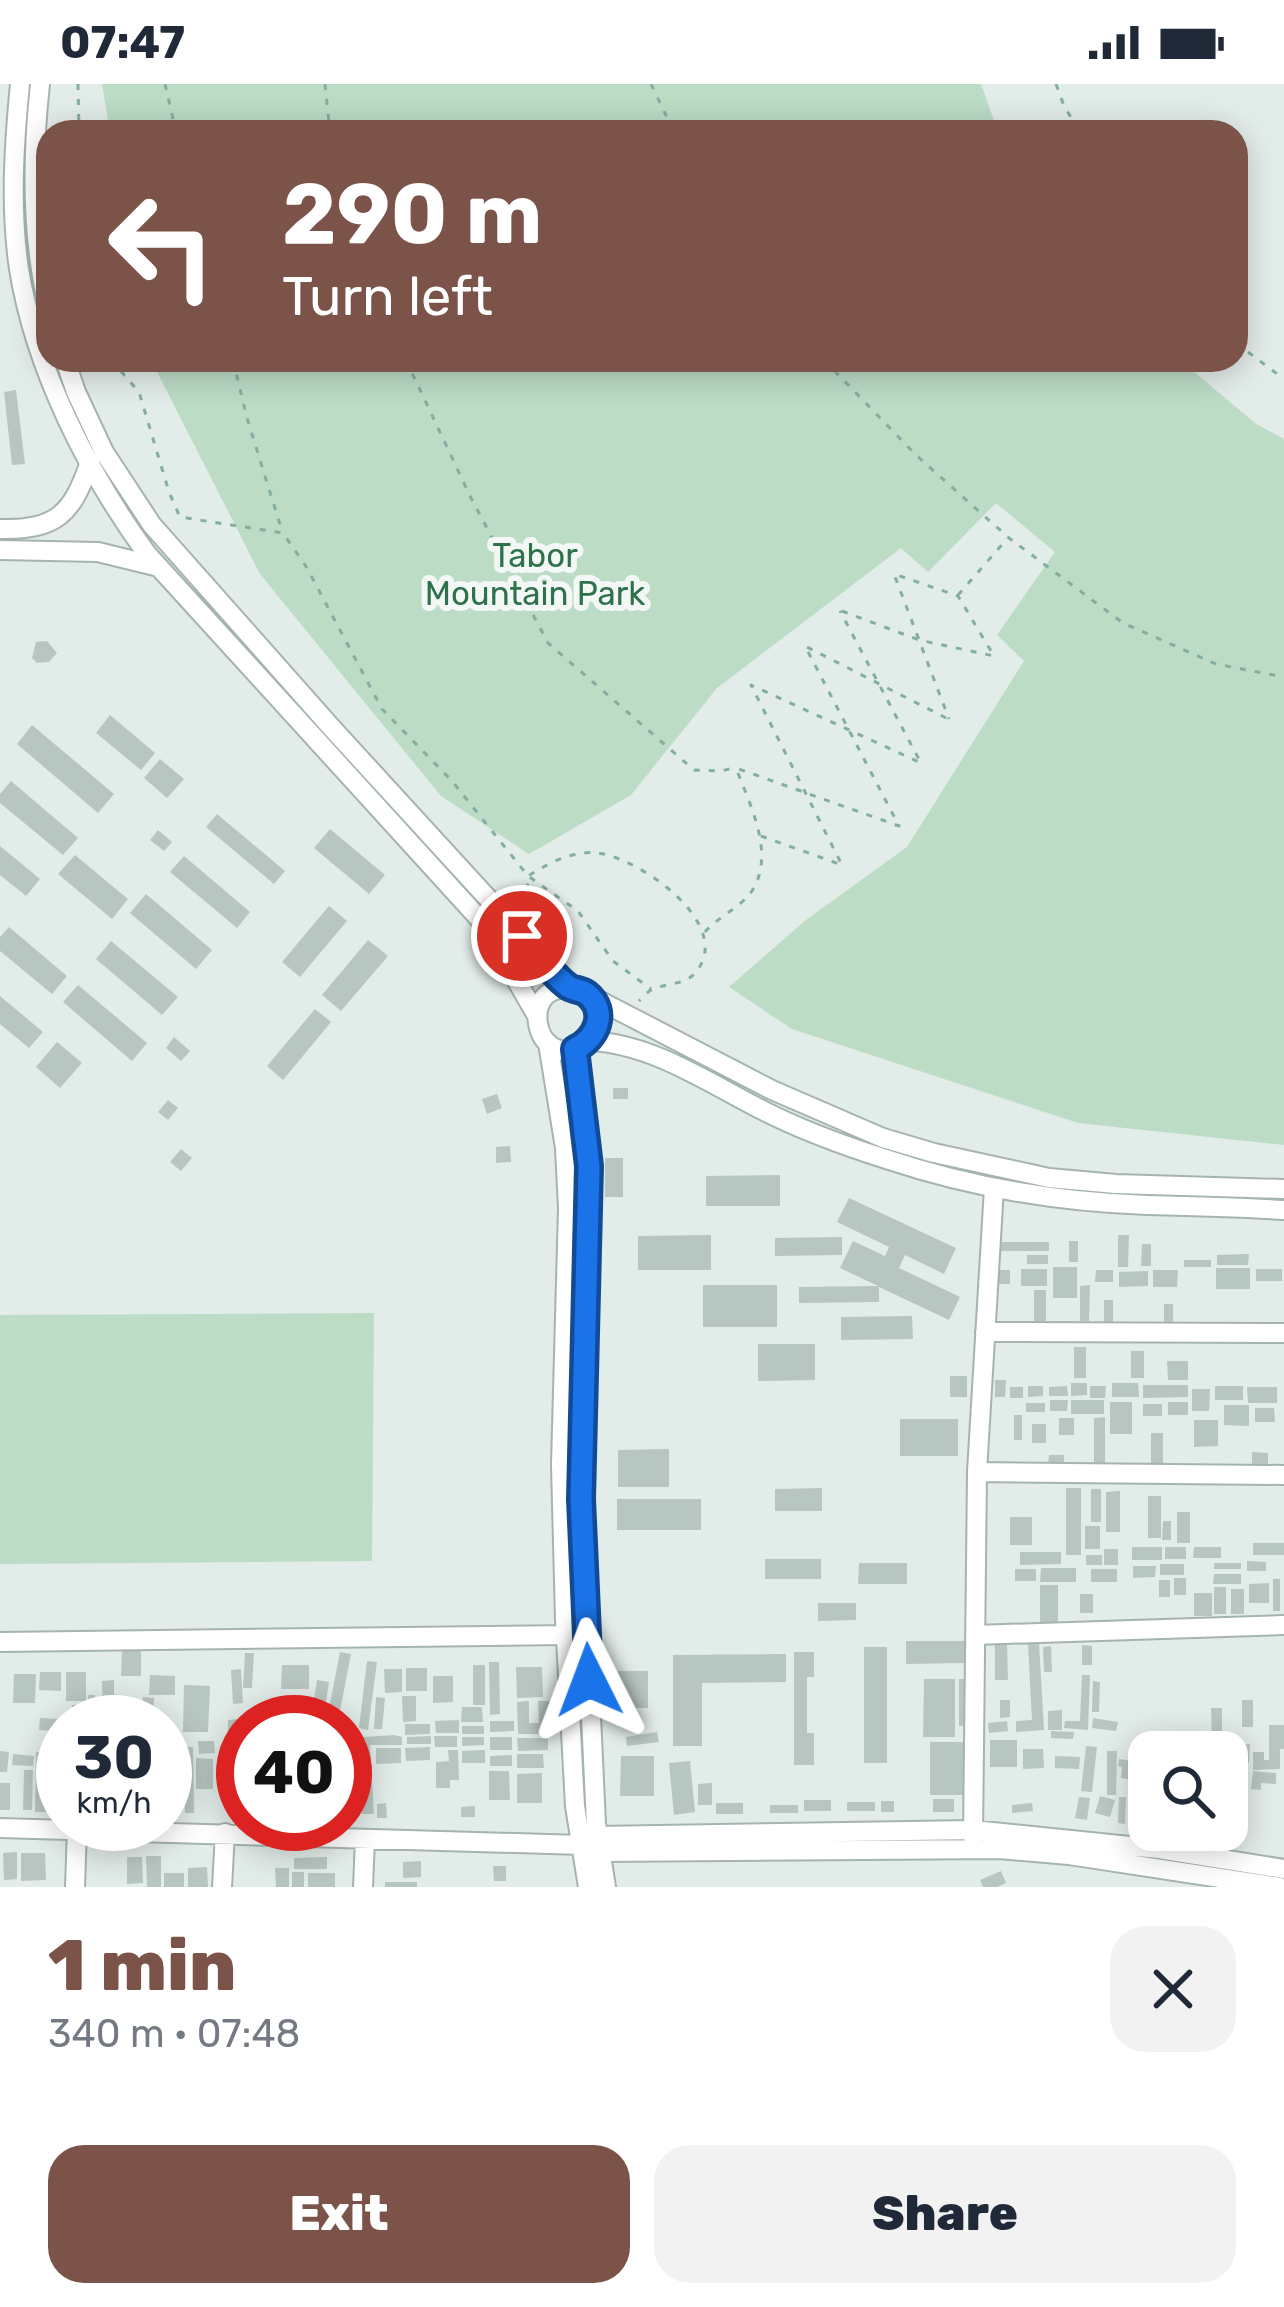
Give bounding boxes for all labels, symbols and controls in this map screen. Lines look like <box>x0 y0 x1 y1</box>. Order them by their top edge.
text: 07:47 <box>60 16 185 69</box>
text: 290 m <box>282 164 542 264</box>
icon: left <box>84 168 240 324</box>
text: Turn left <box>282 265 493 329</box>
park label: Tabor Mountain Park <box>425 536 645 613</box>
pin <box>471 885 573 987</box>
icon: arrive <box>489 903 555 969</box>
position arrow <box>526 1617 652 1743</box>
speed limit sign: 40 <box>216 1695 372 1851</box>
text: 30 <box>74 1722 154 1793</box>
map controls <box>1128 1731 1248 1851</box>
button: search <box>1128 1731 1248 1851</box>
text: km/h <box>77 1785 151 1821</box>
text: 1 min <box>48 1923 236 2008</box>
button: close <box>1110 1926 1236 2052</box>
text: 340 m · 07:48 <box>48 2011 300 2057</box>
button: Exit <box>48 2145 630 2283</box>
button: Share <box>654 2145 1236 2283</box>

